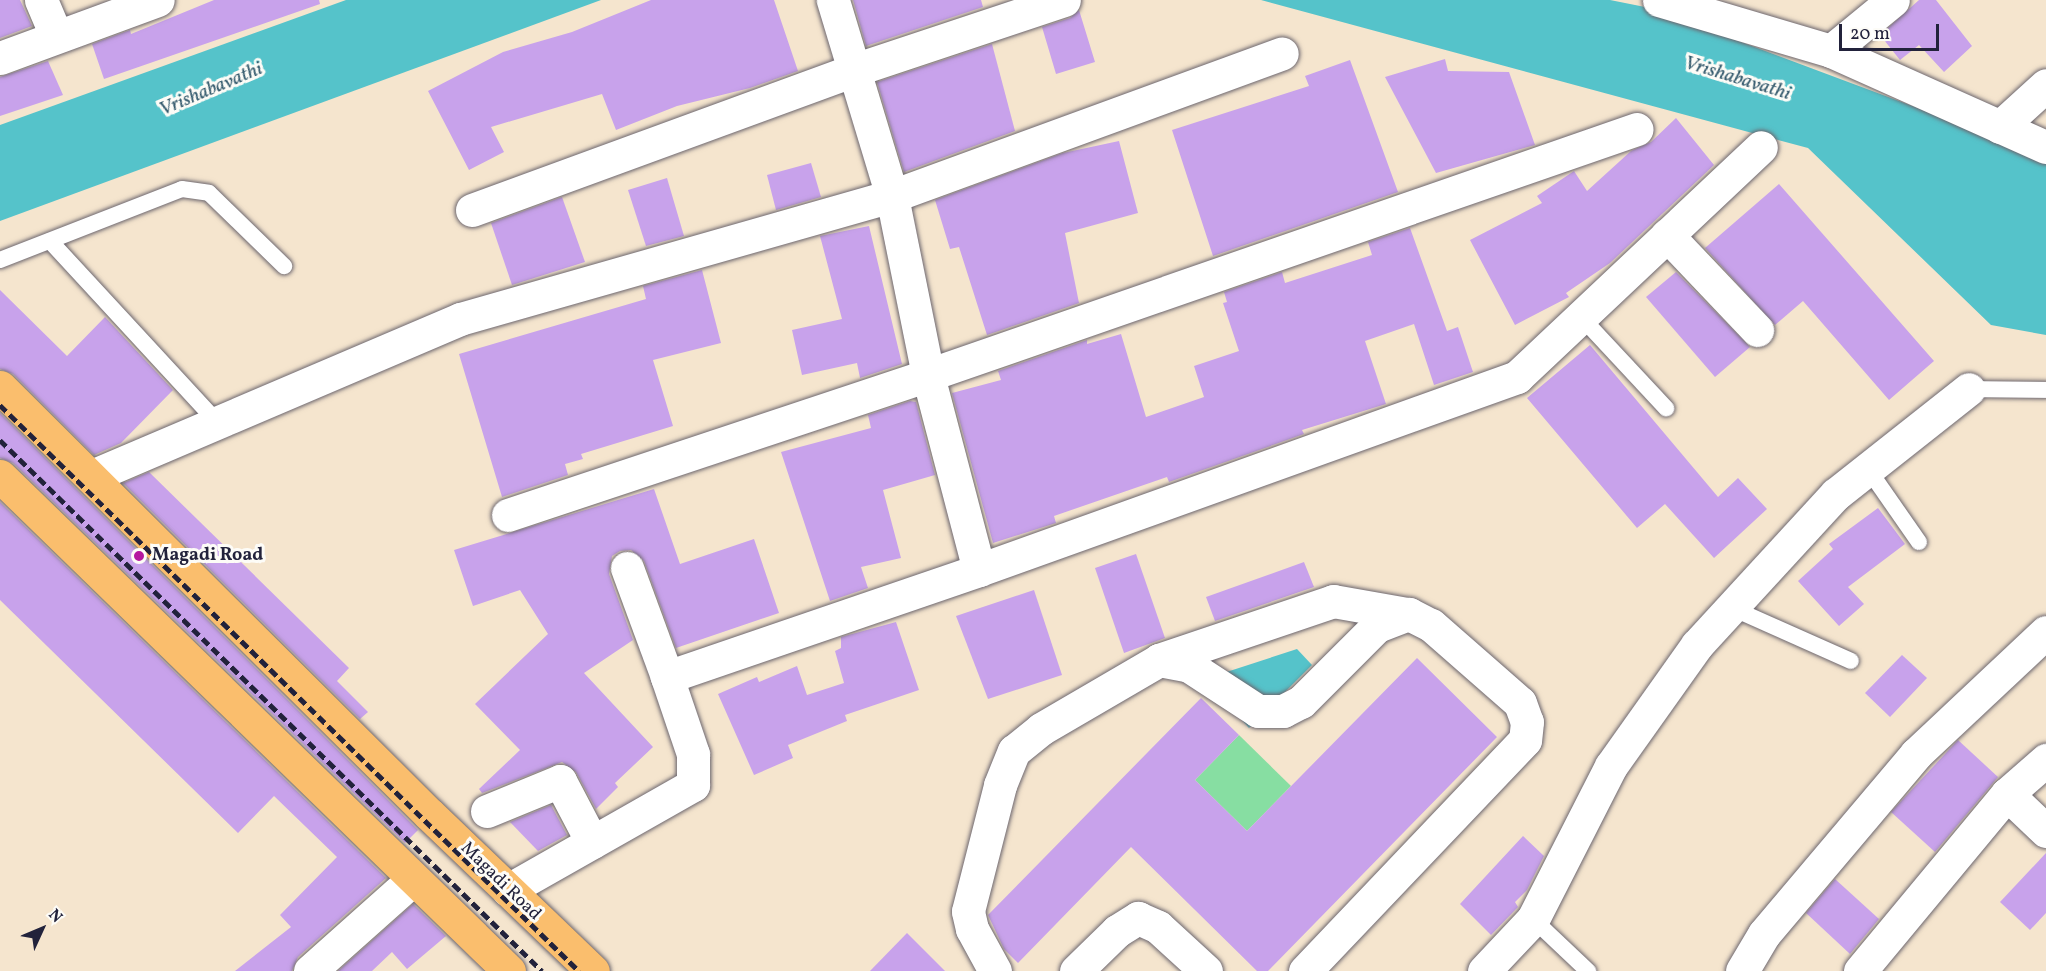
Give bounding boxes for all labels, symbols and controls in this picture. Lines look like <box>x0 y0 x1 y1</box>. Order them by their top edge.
scale bar <box>1842 12 1942 50</box>
text: 20 m <box>1850 22 1890 47</box>
water label: Vrishabavathi <box>1681 51 1793 107</box>
water label: Vrishabavathi <box>156 57 266 123</box>
place label: Magadi Road <box>152 545 263 567</box>
marker: Magadi Road <box>130 547 148 565</box>
street label: Magadi Road <box>455 838 545 926</box>
north arrow <box>12 899 72 959</box>
text: N <box>43 905 67 928</box>

